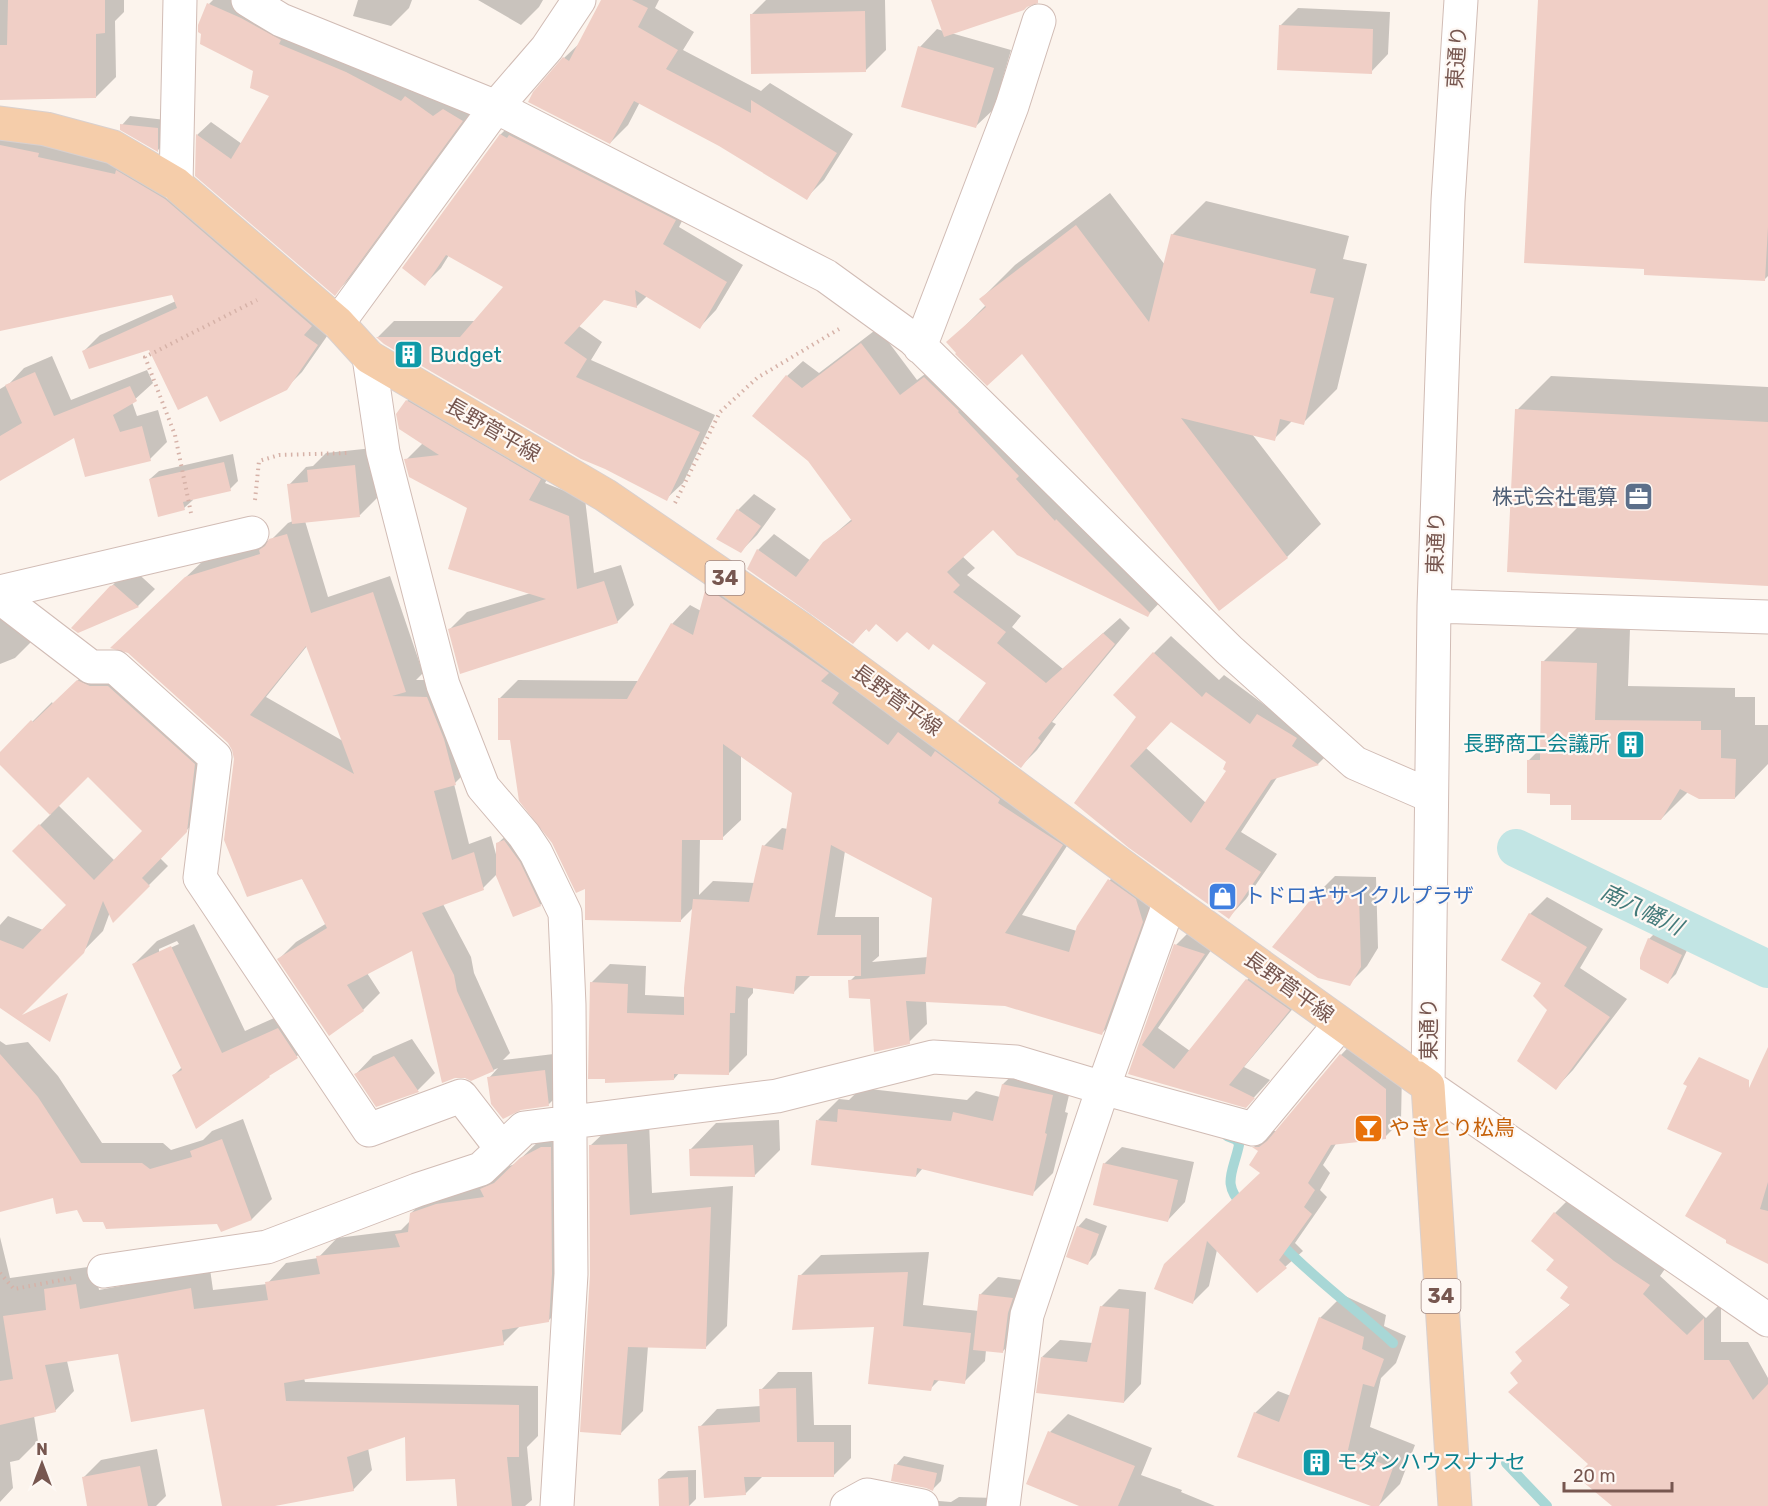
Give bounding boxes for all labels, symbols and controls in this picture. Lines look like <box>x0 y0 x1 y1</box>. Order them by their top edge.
street label: 東通り <box>1442 25 1471 89</box>
building icon: Budget <box>393 339 425 371</box>
place label: Budget <box>430 342 502 367</box>
street label: 長野菅平線 <box>442 392 545 467</box>
office icon: 株式会社電算 <box>1623 481 1655 513</box>
place label: 株式会社電算 <box>1492 484 1618 509</box>
street label: 東通り <box>1422 511 1449 575</box>
road number: 34 <box>706 561 744 595</box>
street label: 長野菅平線 <box>847 659 947 741</box>
building icon: 長野商工会議所 <box>1615 728 1647 760</box>
place label: 長野商工会議所 <box>1463 731 1610 756</box>
water label: 南八幡川 <box>1596 878 1689 942</box>
shop icon: トドロキサイクルプラザ <box>1207 880 1239 912</box>
place label: トドロキサイクルプラザ <box>1244 883 1474 908</box>
street label: 長野菅平線 <box>1239 946 1339 1028</box>
street label: 東通り <box>1416 998 1441 1061</box>
bar icon: やきとり松鳥 <box>1352 1112 1384 1144</box>
place label: やきとり松鳥 <box>1389 1115 1515 1140</box>
road number: 34 <box>1422 1279 1460 1313</box>
north arrow <box>12 1434 72 1494</box>
text: N <box>36 1440 48 1459</box>
building icon: モダンハウスナナセ <box>1300 1446 1332 1478</box>
place label: モダンハウスナナセ <box>1337 1449 1526 1474</box>
scale bar <box>1564 1455 1672 1493</box>
text: 20 m <box>1573 1465 1615 1487</box>

